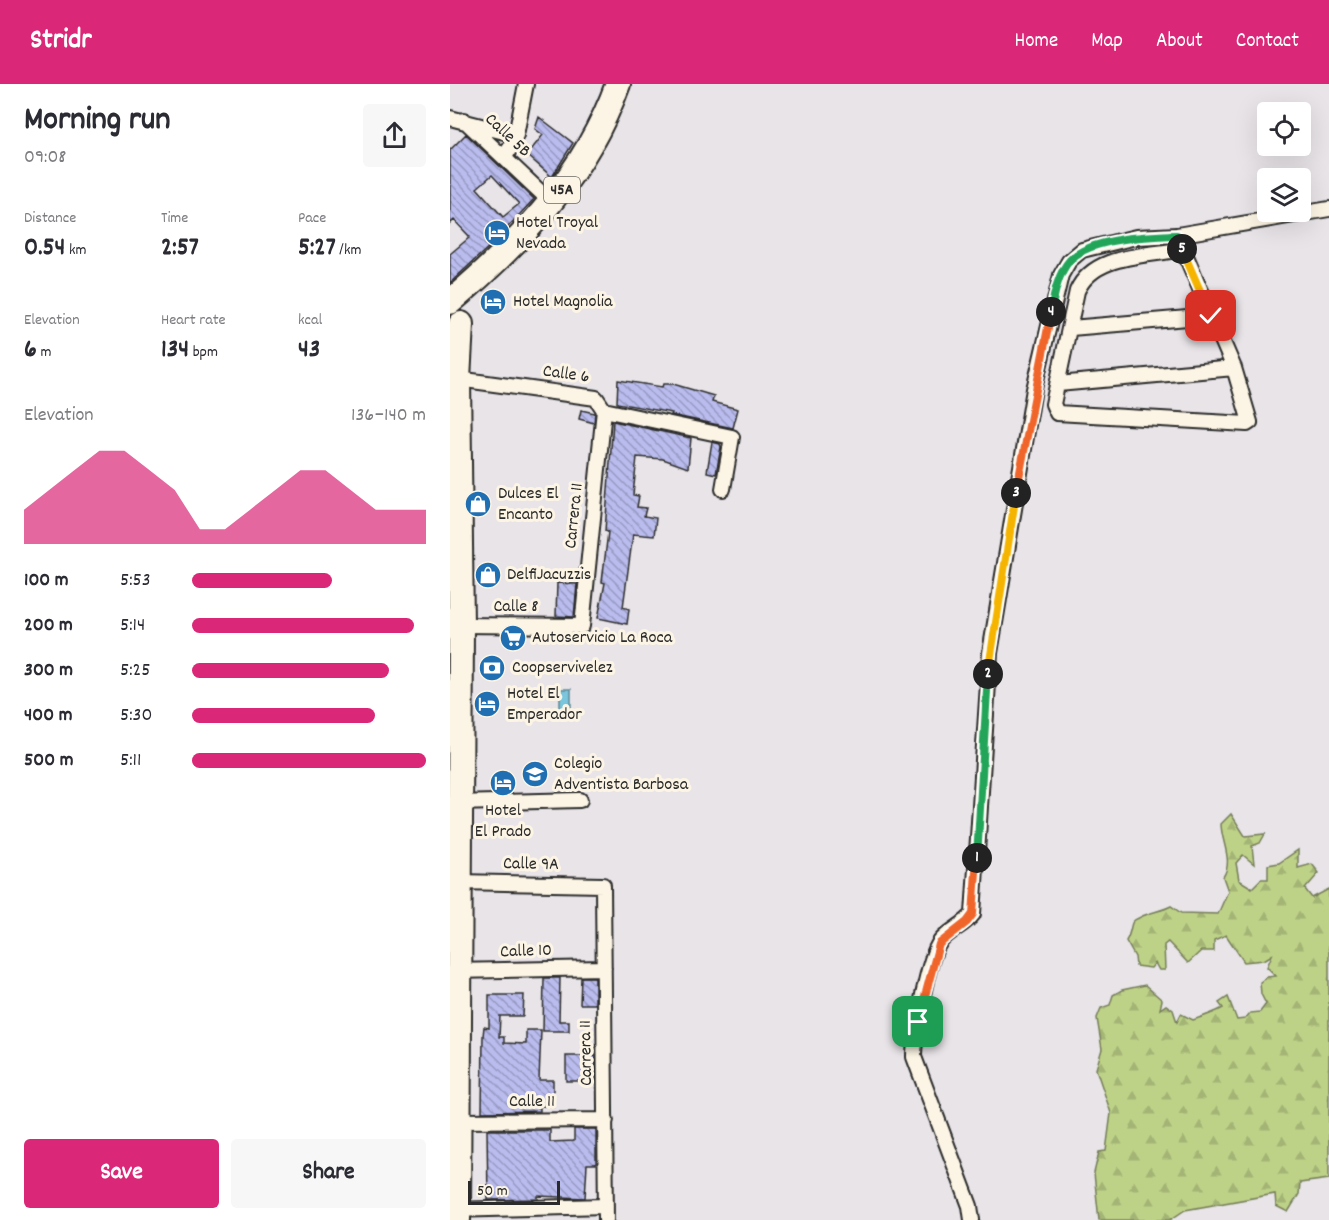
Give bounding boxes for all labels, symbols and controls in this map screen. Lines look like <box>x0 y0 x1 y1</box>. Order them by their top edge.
text: Stridr <box>30 22 92 62</box>
text: Home <box>1014 27 1058 57</box>
text: Map <box>1091 27 1123 57</box>
text: About <box>1156 27 1203 57</box>
text: Contact <box>1236 27 1299 57</box>
text: Morning run <box>24 98 171 145</box>
map controls <box>1257 102 1311 222</box>
button: locate <box>1257 102 1311 156</box>
button: share <box>363 104 426 167</box>
street label: Calle 5B <box>478 108 536 164</box>
text: 09:08 <box>24 144 66 172</box>
button: layers <box>1257 168 1311 222</box>
road number: 45A <box>544 177 580 203</box>
text: Distance <box>24 207 76 230</box>
text: Time <box>161 207 188 230</box>
text: Pace <box>298 207 326 230</box>
place label: Hotel Troyal Nevada <box>516 211 599 257</box>
hotel icon: Hotel Troyal Nevada <box>482 218 512 248</box>
text: 0.54 <box>24 230 65 267</box>
text: 2:57 <box>161 230 199 267</box>
text: 5:27 <box>298 230 336 267</box>
pin: 5 <box>1167 234 1197 264</box>
text: 5 <box>1178 237 1186 260</box>
text: km <box>65 239 87 262</box>
text: /km <box>336 239 361 262</box>
hotel icon: Hotel Magnolia <box>478 287 508 317</box>
place label: Hotel Magnolia <box>513 290 613 315</box>
pin <box>1185 290 1236 341</box>
pin: 4 <box>1036 297 1066 327</box>
icon: check <box>1194 299 1227 332</box>
text: 4 <box>1048 300 1054 323</box>
text: Elevation <box>24 309 80 332</box>
text: Heart rate <box>161 309 226 332</box>
text: kcal <box>298 309 322 332</box>
text: 6 <box>24 332 37 369</box>
text: 134 <box>161 332 189 369</box>
text: 43 <box>298 332 320 369</box>
text: m <box>37 341 51 364</box>
text: bpm <box>189 341 218 364</box>
street label: Calle 6 <box>541 359 591 391</box>
text: Elevation <box>24 402 94 430</box>
text: 136–140 m <box>351 402 426 430</box>
pin: 3 <box>1001 478 1031 508</box>
text: 3 <box>1012 481 1020 504</box>
place label: Dulces El Encanto <box>498 482 559 528</box>
street label: Carrera 11 <box>559 482 591 550</box>
shop icon: Dulces El Encanto <box>463 489 493 519</box>
shop icon: DelfiJacuzzis <box>473 560 503 590</box>
place label: DelfiJacuzzis <box>507 563 591 588</box>
text: 100 m <box>24 567 69 595</box>
text: 5:53 <box>120 567 151 595</box>
street label: Calle 8 <box>493 595 539 620</box>
text: 200 m <box>24 612 73 640</box>
text: 5:14 <box>120 612 145 640</box>
supermarket icon: Autoservicio La Roca <box>498 623 528 653</box>
place label: Autoservicio La Roca <box>532 626 673 651</box>
bank icon: Coopservivelez <box>477 653 507 683</box>
place label: Coopservivelez <box>512 656 613 681</box>
text: 300 m <box>24 657 73 685</box>
text: 5:25 <box>120 657 151 685</box>
pin: 2 <box>973 659 1003 689</box>
text: 2 <box>985 662 992 685</box>
place label: Hotel El Emperador <box>507 682 582 728</box>
hotel icon: Hotel El Emperador <box>472 689 502 719</box>
text: 400 m <box>24 702 72 730</box>
text: 5:30 <box>120 702 152 730</box>
text: 500 m <box>24 747 73 775</box>
text: 5:11 <box>120 747 141 775</box>
place label: Colegio Adventista Barbosa <box>554 752 689 798</box>
school or university icon: Colegio Adventista Barbosa <box>520 759 550 789</box>
hotel icon: Hotel El Prado <box>488 768 518 798</box>
place label: Hotel El Prado <box>475 799 531 845</box>
pin: 1 <box>962 843 992 873</box>
text: 1 <box>975 846 979 869</box>
street label: Calle 9A <box>503 852 559 878</box>
street label: Calle 10 <box>500 939 552 965</box>
pin <box>892 996 943 1047</box>
icon: arrive <box>901 1005 934 1038</box>
street label: Carrera 11 <box>574 1020 600 1086</box>
street label: Calle 11 <box>509 1090 555 1115</box>
button: Save <box>24 1139 219 1208</box>
button: Share <box>231 1139 426 1208</box>
scale bar <box>468 1178 560 1206</box>
text: 50 m <box>477 1180 508 1203</box>

